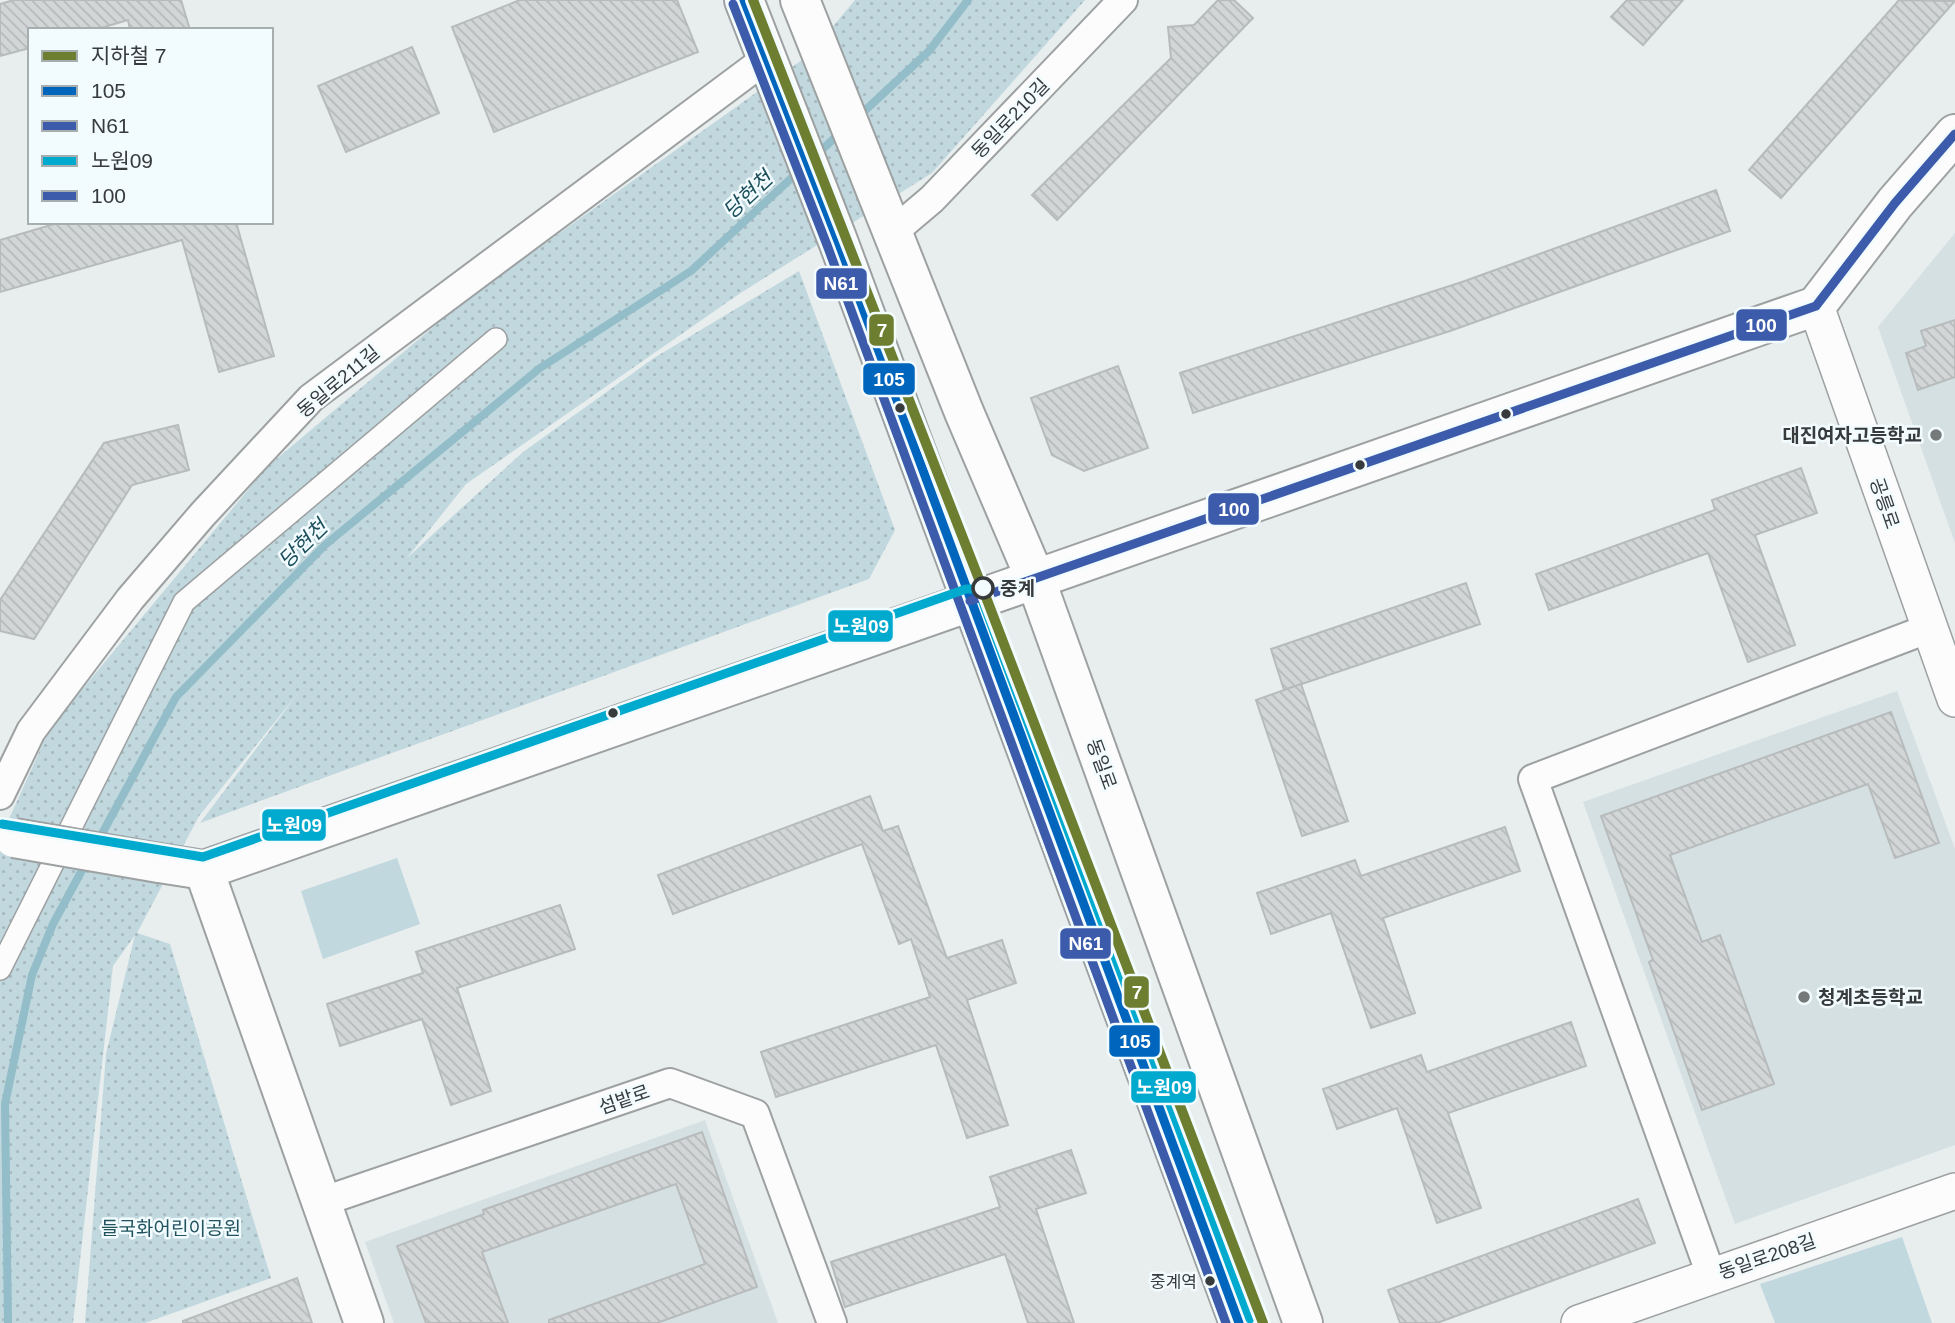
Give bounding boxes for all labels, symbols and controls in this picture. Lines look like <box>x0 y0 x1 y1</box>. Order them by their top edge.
legend <box>28 28 273 224</box>
text: 지하철 7 <box>91 44 166 67</box>
street label: 동일로210길 <box>968 75 1053 162</box>
text: 105 <box>91 79 126 102</box>
text: N61 <box>91 114 130 137</box>
text: 노원09 <box>91 149 153 172</box>
water label: 당현천 <box>719 165 779 223</box>
text: 100 <box>91 184 126 207</box>
line badge: N61 <box>815 267 868 300</box>
text: N61 <box>824 273 859 294</box>
line badge: 100 <box>1735 308 1788 342</box>
line badge: 7 <box>868 313 895 347</box>
text: 100 <box>1745 315 1777 336</box>
text: 7 <box>877 320 887 341</box>
street label: 동일로211길 <box>293 341 383 422</box>
line badge: 105 <box>862 362 916 396</box>
text: 105 <box>873 369 905 390</box>
unlabelled marker <box>893 401 907 415</box>
unlabelled marker <box>1499 407 1513 421</box>
place label: 대진여자고등학교 <box>1782 425 1922 446</box>
marker: 대진여자고등학교 <box>1928 427 1944 443</box>
unlabelled marker <box>1353 458 1367 472</box>
street label: 공릉로 <box>1866 475 1903 531</box>
line badge: 100 <box>1207 492 1260 526</box>
text: 100 <box>1218 499 1250 520</box>
water label: 당현천 <box>274 513 333 572</box>
marker: 중계 <box>972 577 994 599</box>
place label: 중계 <box>1000 578 1035 599</box>
line badge: 노원09 <box>827 609 894 643</box>
text: 노원09 <box>833 616 889 637</box>
unlabelled marker <box>606 706 620 720</box>
street label: 동일로 <box>1083 736 1120 792</box>
line badge: 노원09 <box>261 808 327 842</box>
text: 노원09 <box>266 815 322 836</box>
line badge: N61 <box>1059 927 1112 960</box>
text: N61 <box>1069 933 1104 954</box>
line badge: 7 <box>1123 975 1150 1009</box>
text: 7 <box>1132 982 1142 1003</box>
place label: 청계초등학교 <box>1818 987 1923 1008</box>
marker: 청계초등학교 <box>1796 989 1812 1005</box>
line badge: 105 <box>1108 1024 1161 1058</box>
text: 105 <box>1119 1031 1151 1052</box>
line badge: 노원09 <box>1130 1070 1197 1104</box>
text: 노원09 <box>1136 1077 1192 1098</box>
street label: 섬밭로 <box>596 1081 652 1118</box>
park label: 들국화어린이공원 <box>101 1218 241 1239</box>
street label: 동일로208길 <box>1716 1230 1819 1283</box>
place label: 중계역 <box>1150 1273 1197 1292</box>
marker: 중계역 <box>1203 1274 1217 1288</box>

